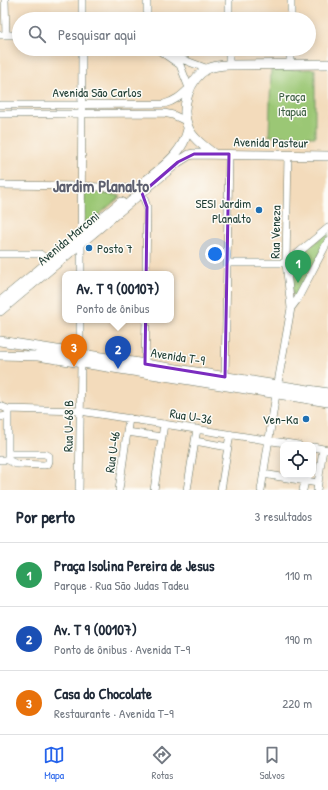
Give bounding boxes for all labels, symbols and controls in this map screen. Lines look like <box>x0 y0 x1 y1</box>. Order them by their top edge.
search box <box>12 12 316 56</box>
icon: search <box>26 23 48 45</box>
text: Pesquisar aqui <box>58 24 136 45</box>
street label: Avenida São Carlos <box>53 83 141 101</box>
park label: Praça Itapuã <box>278 87 306 120</box>
street label: Avenida Pasteur <box>233 132 309 152</box>
district label: Jardim Planalto <box>53 174 149 197</box>
place label: SESI Jardim Planalto <box>196 194 251 227</box>
marker: SESI Jardim Planalto <box>254 205 264 215</box>
street label: Rua Veneza <box>266 205 284 259</box>
street label: Avenida Marconi <box>33 207 103 269</box>
place label: Posto 7 <box>97 239 133 257</box>
marker: Posto 7 <box>84 243 94 253</box>
your location <box>205 244 225 264</box>
pin: 1 <box>285 250 311 283</box>
popup <box>62 271 174 323</box>
text: Av. T 9 (00107) <box>77 278 159 299</box>
text: Ponto de ônibus <box>77 299 149 317</box>
pin: 3 <box>61 334 87 367</box>
pin: 2 <box>105 336 131 369</box>
street label: Avenida T-9 <box>150 343 207 369</box>
street label: Rua U-68 B <box>59 399 77 452</box>
street label: Rua U-36 <box>169 404 213 428</box>
place label: Ven-Ka <box>262 410 298 428</box>
marker: Ven-Ka <box>301 414 311 424</box>
street label: Rua U-46 <box>100 430 124 474</box>
map controls <box>280 442 316 478</box>
button: locate <box>280 442 316 478</box>
text: Por perto <box>16 505 75 528</box>
text: 3 resultados <box>254 507 312 525</box>
text: Praça Isolina Pereira de Jesus <box>54 555 215 576</box>
text: 1 <box>27 566 31 584</box>
text: 110 m <box>285 566 312 584</box>
text: Parque · Rua São Judas Tadeu <box>54 576 189 594</box>
text: Av. T 9 (00107) <box>54 619 137 640</box>
text: 2 <box>26 630 32 648</box>
text: 190 m <box>285 630 312 648</box>
text: Ponto de ônibus · Avenida T-9 <box>54 640 190 658</box>
text: Casa do Chocolate <box>54 683 152 704</box>
text: 3 <box>26 694 32 712</box>
text: 220 m <box>282 694 312 712</box>
text: Restaurante · Avenida T-9 <box>54 704 174 722</box>
tab: Mapa <box>43 744 65 782</box>
tab: Rotas <box>151 744 173 782</box>
tab: Salvos <box>260 744 285 782</box>

